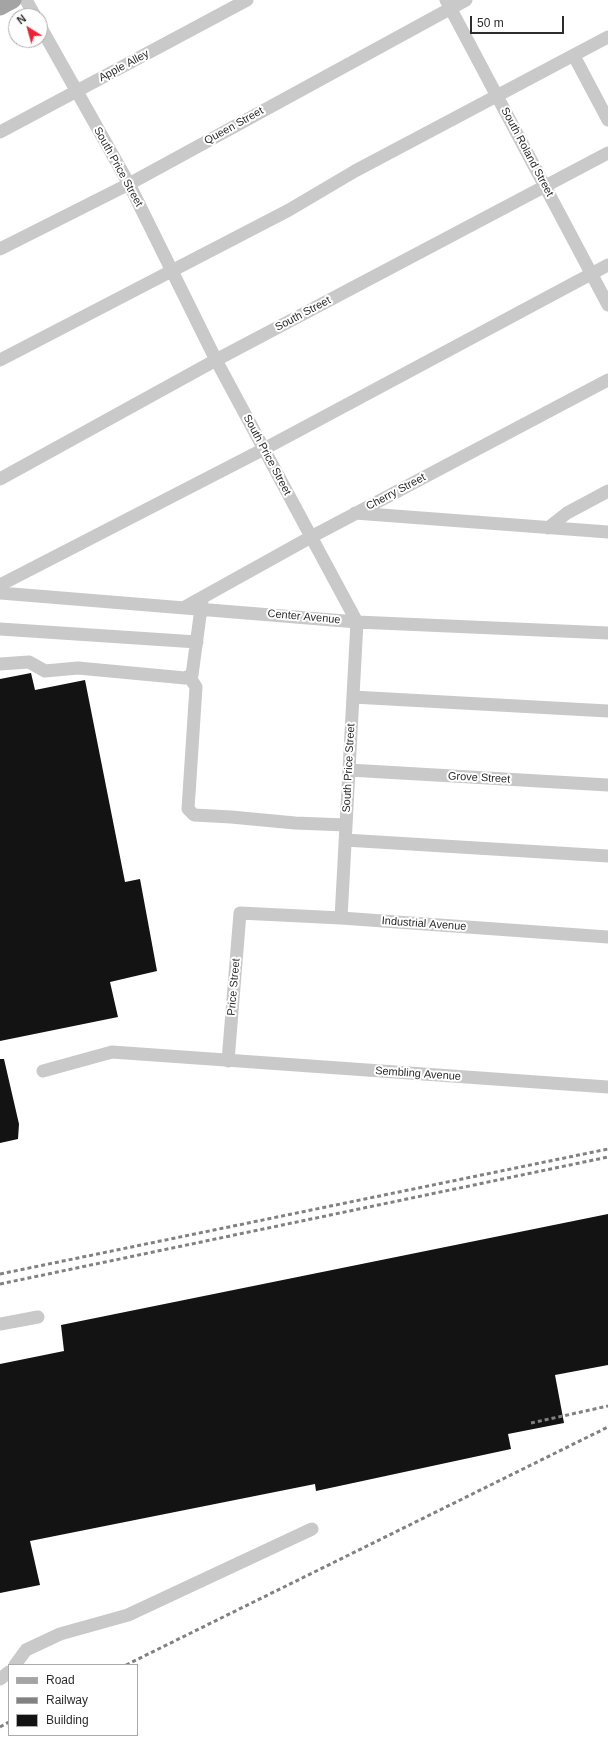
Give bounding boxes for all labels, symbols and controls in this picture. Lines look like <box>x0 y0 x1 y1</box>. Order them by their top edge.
north arrow <box>8 8 48 48</box>
scale bar <box>472 8 566 34</box>
text: N <box>15 12 28 26</box>
text: 50 m <box>477 16 504 30</box>
street label: Apple Alley <box>97 47 151 85</box>
street label: Queen Street <box>202 104 266 148</box>
street label: South Roland Street <box>498 105 556 199</box>
street label: South Price Street <box>91 125 145 209</box>
street label: South Street <box>273 294 333 334</box>
street label: South Price Street <box>240 412 294 498</box>
street label: Cherry Street <box>364 471 428 513</box>
street label: Center Avenue <box>267 607 341 627</box>
street label: South Price Street <box>340 723 358 813</box>
street label: Grove Street <box>448 770 510 786</box>
street label: Industrial Avenue <box>381 914 467 934</box>
street label: Price Street <box>225 958 243 1016</box>
street label: Sembling Avenue <box>375 1064 461 1084</box>
legend <box>8 1664 138 1736</box>
text: Road <box>46 1673 75 1687</box>
text: Railway <box>46 1693 88 1707</box>
text: Building <box>46 1713 89 1727</box>

